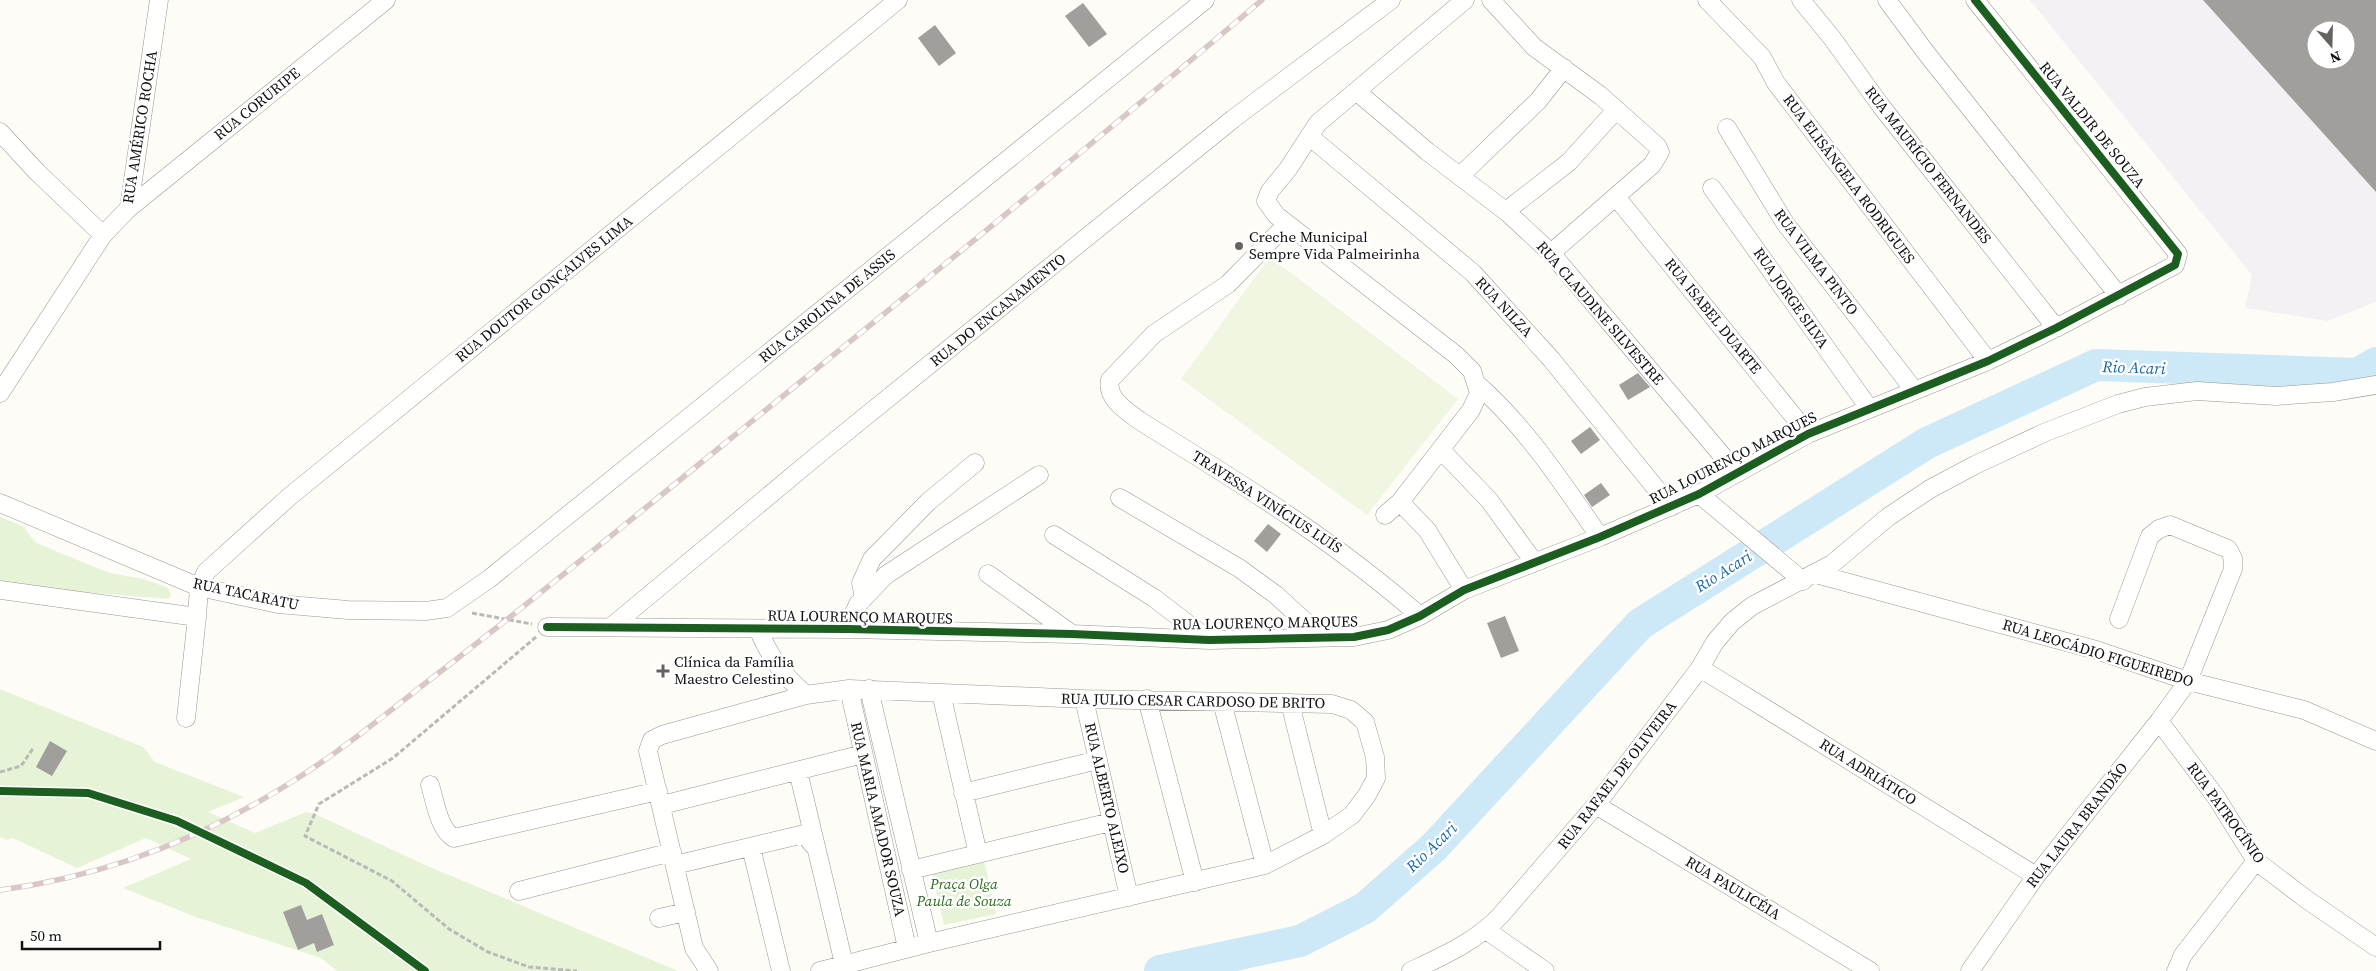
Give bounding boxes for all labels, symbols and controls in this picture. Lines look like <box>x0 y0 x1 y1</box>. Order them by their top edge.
north arrow <box>2306 20 2356 70</box>
text: N <box>2327 46 2344 68</box>
street label: RUA AMÉRICO ROCHA <box>117 49 162 205</box>
street label: RUA VALDIR DE SOUZA <box>2035 57 2150 193</box>
street label: RUA CORURIPE <box>209 62 304 145</box>
street label: RUA MAURÍCIO FERNANDES <box>1860 82 1997 248</box>
street label: RUA ELISÂNGELA RODRIGUES <box>1779 90 1920 268</box>
street label: RUA VILMA PINTO <box>1769 204 1863 319</box>
street label: RUA DOUTOR GONÇALVES LIMA <box>451 210 637 367</box>
place label: Creche Municipal Sempre Vida Palmeirinha <box>1249 226 1420 264</box>
street label: RUA CLAUDINE SILVESTRE <box>1532 236 1669 389</box>
marker: Creche Municipal Sempre Vida Palmeirinha <box>1233 240 1245 252</box>
street label: RUA JORGE SILVA <box>1749 243 1834 352</box>
street label: RUA CAROLINA DE ASSIS <box>754 244 900 367</box>
street label: RUA DO ENCANAMENTO <box>925 248 1070 371</box>
street label: RUA ISABEL DUARTE <box>1660 253 1767 378</box>
street label: RUA NILZA <box>1471 272 1538 342</box>
water label: Rio Acari <box>2101 355 2166 379</box>
street label: RUA LOURENÇO MARQUES <box>1645 406 1820 509</box>
street label: TRAVESSA VINÍCIUS LUÍS <box>1188 445 1347 558</box>
water label: Rio Acari <box>1690 545 1756 598</box>
street label: RUA TACARATU <box>191 572 301 615</box>
street label: RUA LOURENÇO MARQUES <box>767 604 953 629</box>
street label: RUA LOURENÇO MARQUES <box>1172 610 1358 635</box>
street label: RUA LEOCÁDIO FIGUEIREDO <box>2000 613 2196 692</box>
place label: Clínica da Família Maestro Celestino <box>674 651 794 689</box>
marker: Clínica da Família Maestro Celestino <box>656 664 670 678</box>
street label: RUA JULIO CESAR CARDOSO DE BRITO <box>1061 688 1325 713</box>
street label: RUA RAFAEL DE OLIVEIRA <box>1552 696 1681 853</box>
street label: RUA MARIA AMADOR SOUZA <box>846 720 911 918</box>
street label: RUA ALBERTO ALEIXO <box>1080 720 1135 875</box>
street label: RUA ADRIÁTICO <box>1816 733 1921 810</box>
street label: RUA LAURA BRANDÃO <box>2021 758 2132 892</box>
street label: RUA PATROCÍNIO <box>2183 758 2270 868</box>
water label: Rio Acari <box>1400 817 1461 878</box>
street label: RUA PAULICÉIA <box>1682 851 1785 924</box>
park label: Praça Olga Paula de Souza <box>915 873 1012 911</box>
scale bar <box>22 918 160 950</box>
text: 50 m <box>30 925 62 946</box>

